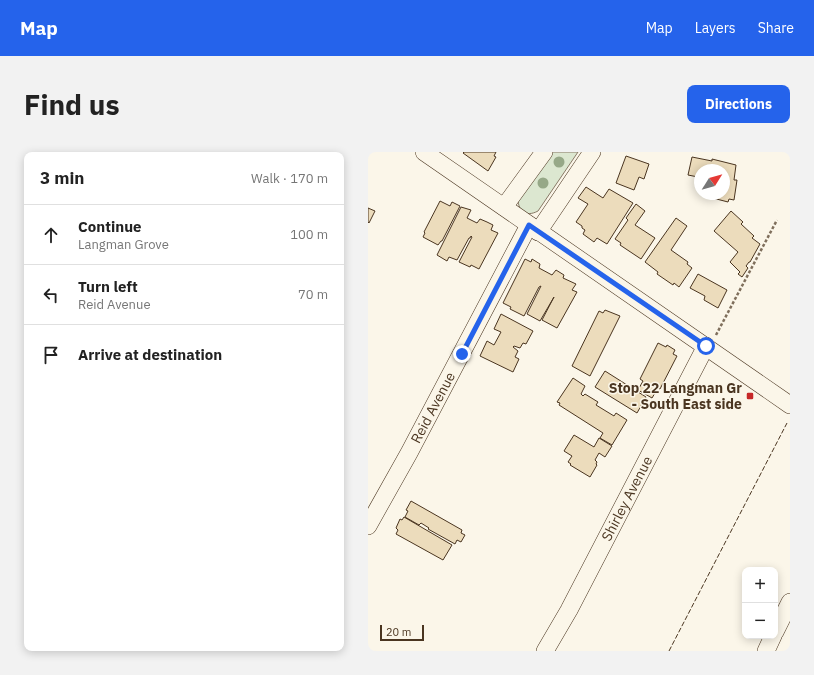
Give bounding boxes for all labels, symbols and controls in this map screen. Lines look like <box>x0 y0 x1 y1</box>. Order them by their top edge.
text: Map <box>20 16 58 40</box>
text: Map <box>646 19 673 37</box>
text: Layers <box>695 19 736 37</box>
text: Share <box>758 19 794 37</box>
button: Directions <box>687 85 790 123</box>
text: Find us <box>24 86 120 123</box>
north arrow <box>694 164 730 200</box>
text: 3 min <box>40 167 84 189</box>
text: Walk · 170 m <box>251 170 328 187</box>
text: Continue <box>78 217 142 236</box>
icon: ahead <box>40 224 62 246</box>
text: 100 m <box>290 226 328 243</box>
text: Langman Grove <box>78 236 169 253</box>
text: Turn left <box>78 277 138 296</box>
icon: left <box>40 284 62 306</box>
text: 70 m <box>298 286 328 303</box>
text: Reid Avenue <box>78 296 151 313</box>
route start <box>697 337 715 355</box>
icon: arrive <box>40 344 62 366</box>
text: Arrive at destination <box>78 345 222 364</box>
route end <box>453 345 471 363</box>
street label: Reid Avenue <box>407 369 459 446</box>
place label: Stop 22 Langman Gr - South East side <box>609 379 742 413</box>
marker: Stop 22 Langman Gr - South East side <box>745 391 755 401</box>
street label: Shirley Avenue <box>597 453 656 544</box>
map controls <box>742 567 778 639</box>
button: + <box>742 567 778 603</box>
button: − <box>742 603 778 639</box>
scale bar <box>380 623 424 642</box>
text: 20 m <box>386 625 411 639</box>

